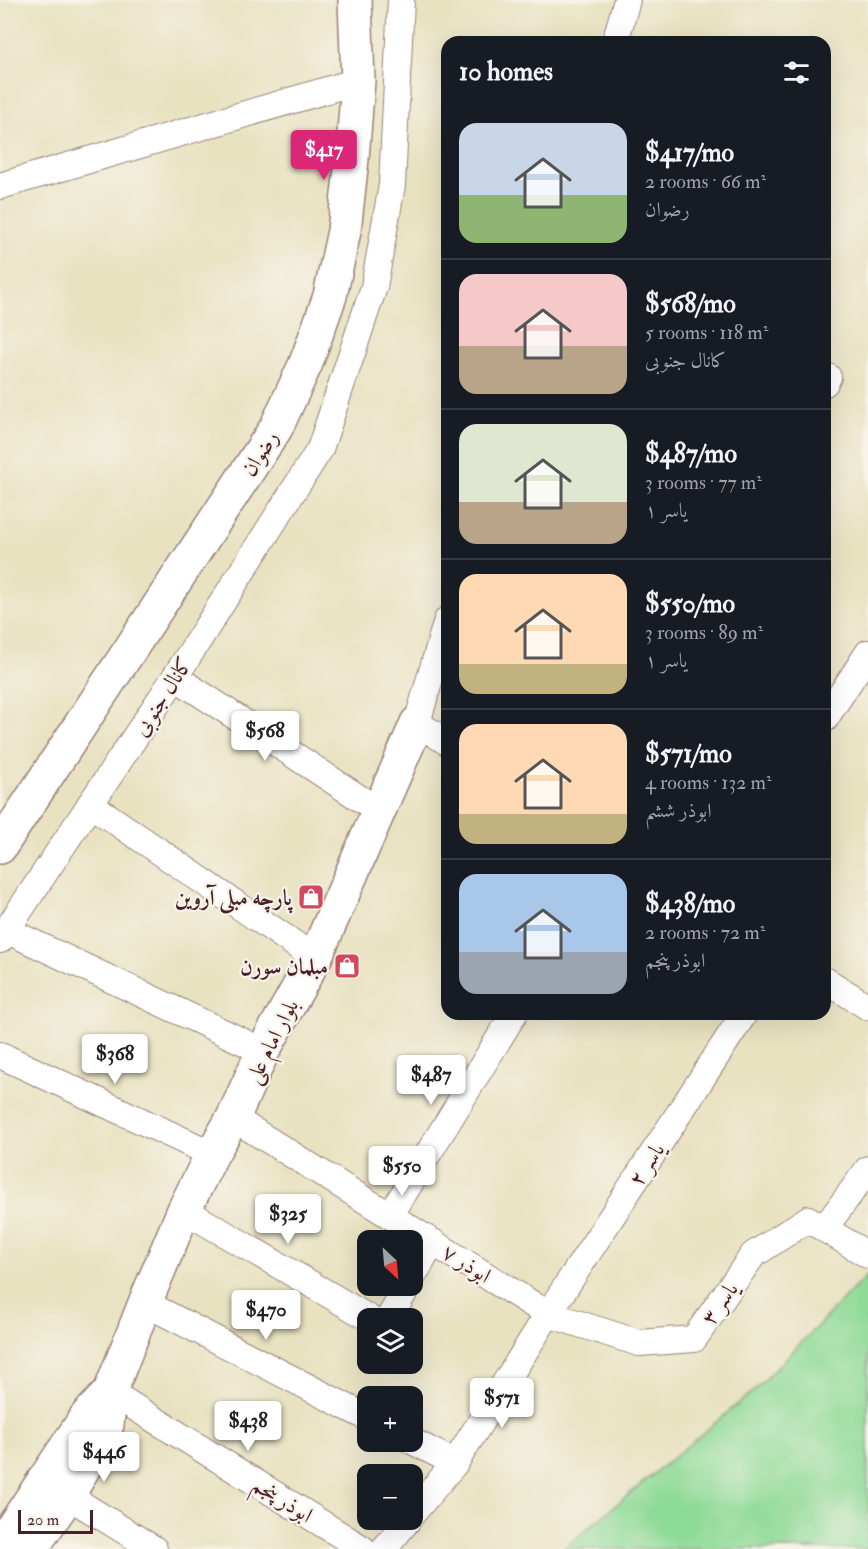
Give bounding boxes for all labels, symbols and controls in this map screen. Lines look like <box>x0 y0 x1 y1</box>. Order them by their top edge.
text: 10 homes <box>459 56 553 88</box>
icon: filters <box>780 56 813 89</box>
pin: $417 <box>288 130 360 181</box>
text: $417 <box>305 137 343 162</box>
text: $417/mo <box>645 137 734 169</box>
icon: home <box>507 147 579 219</box>
text: 2 rooms · 66 m² <box>645 169 766 194</box>
text: رضوان <box>645 197 690 222</box>
text: $568/mo <box>645 288 736 320</box>
icon: home <box>507 298 579 370</box>
text: 5 rooms · 118 m² <box>645 320 768 345</box>
text: کانال جنوبی <box>645 348 726 373</box>
street label: رضوان <box>235 425 285 482</box>
text: $487/mo <box>645 438 737 470</box>
icon: home <box>507 448 579 520</box>
text: 3 rooms · 77 m² <box>645 470 762 495</box>
text: یاسر ۱ <box>645 498 687 523</box>
text: $550/mo <box>645 588 735 620</box>
icon: home <box>507 598 579 670</box>
text: 3 rooms · 89 m² <box>645 620 763 645</box>
text: یاسر ۱ <box>645 648 687 673</box>
street label: کانال جنوبی <box>127 651 201 743</box>
pin: $568 <box>229 711 301 762</box>
text: $568 <box>245 718 285 743</box>
text: $571/mo <box>645 738 732 770</box>
icon: home <box>507 748 579 820</box>
text: 4 rooms · 132 m² <box>645 770 772 795</box>
text: ابوذر ششم <box>645 798 712 823</box>
shop icon: پارچه مبلی آروین <box>296 882 326 912</box>
place label: پارچه مبلی آروین <box>175 884 294 915</box>
text: $438/mo <box>645 888 735 920</box>
icon: home <box>507 898 579 970</box>
text: 2 rooms · 72 m² <box>645 920 765 945</box>
text: ابوذر پنجم <box>645 948 705 973</box>
shop icon: مبلمان سورن <box>332 951 362 981</box>
place label: مبلمان سورن <box>240 953 328 981</box>
street label: بلوار امام علی <box>239 995 310 1091</box>
pin: $368 <box>79 1034 151 1085</box>
text: $368 <box>96 1041 134 1066</box>
pin: $487 <box>395 1055 467 1106</box>
text: $487 <box>411 1062 451 1087</box>
street label: یاسر ۲ <box>622 1136 672 1192</box>
pin: $550 <box>366 1146 438 1197</box>
text: $550 <box>383 1153 421 1178</box>
pin: $325 <box>252 1194 324 1245</box>
text: $325 <box>269 1201 307 1226</box>
north arrow <box>357 1230 423 1296</box>
map controls <box>357 1230 423 1530</box>
street label: ابوذر ۷ <box>437 1238 496 1290</box>
street label: یاسر ۳ <box>695 1275 746 1331</box>
pin: $470 <box>230 1290 302 1341</box>
text: $470 <box>245 1297 287 1322</box>
button: layers <box>357 1308 423 1374</box>
pin: $571 <box>466 1378 538 1429</box>
text: $571 <box>484 1385 520 1410</box>
button: + <box>357 1386 423 1452</box>
pin: $438 <box>212 1401 284 1452</box>
text: $438 <box>228 1408 268 1433</box>
pin: $446 <box>68 1432 140 1483</box>
text: $446 <box>83 1439 125 1464</box>
button: − <box>357 1464 423 1530</box>
street label: ابوذر پنجم <box>244 1470 318 1534</box>
scale bar <box>18 1507 93 1534</box>
text: 20 m <box>27 1510 59 1530</box>

